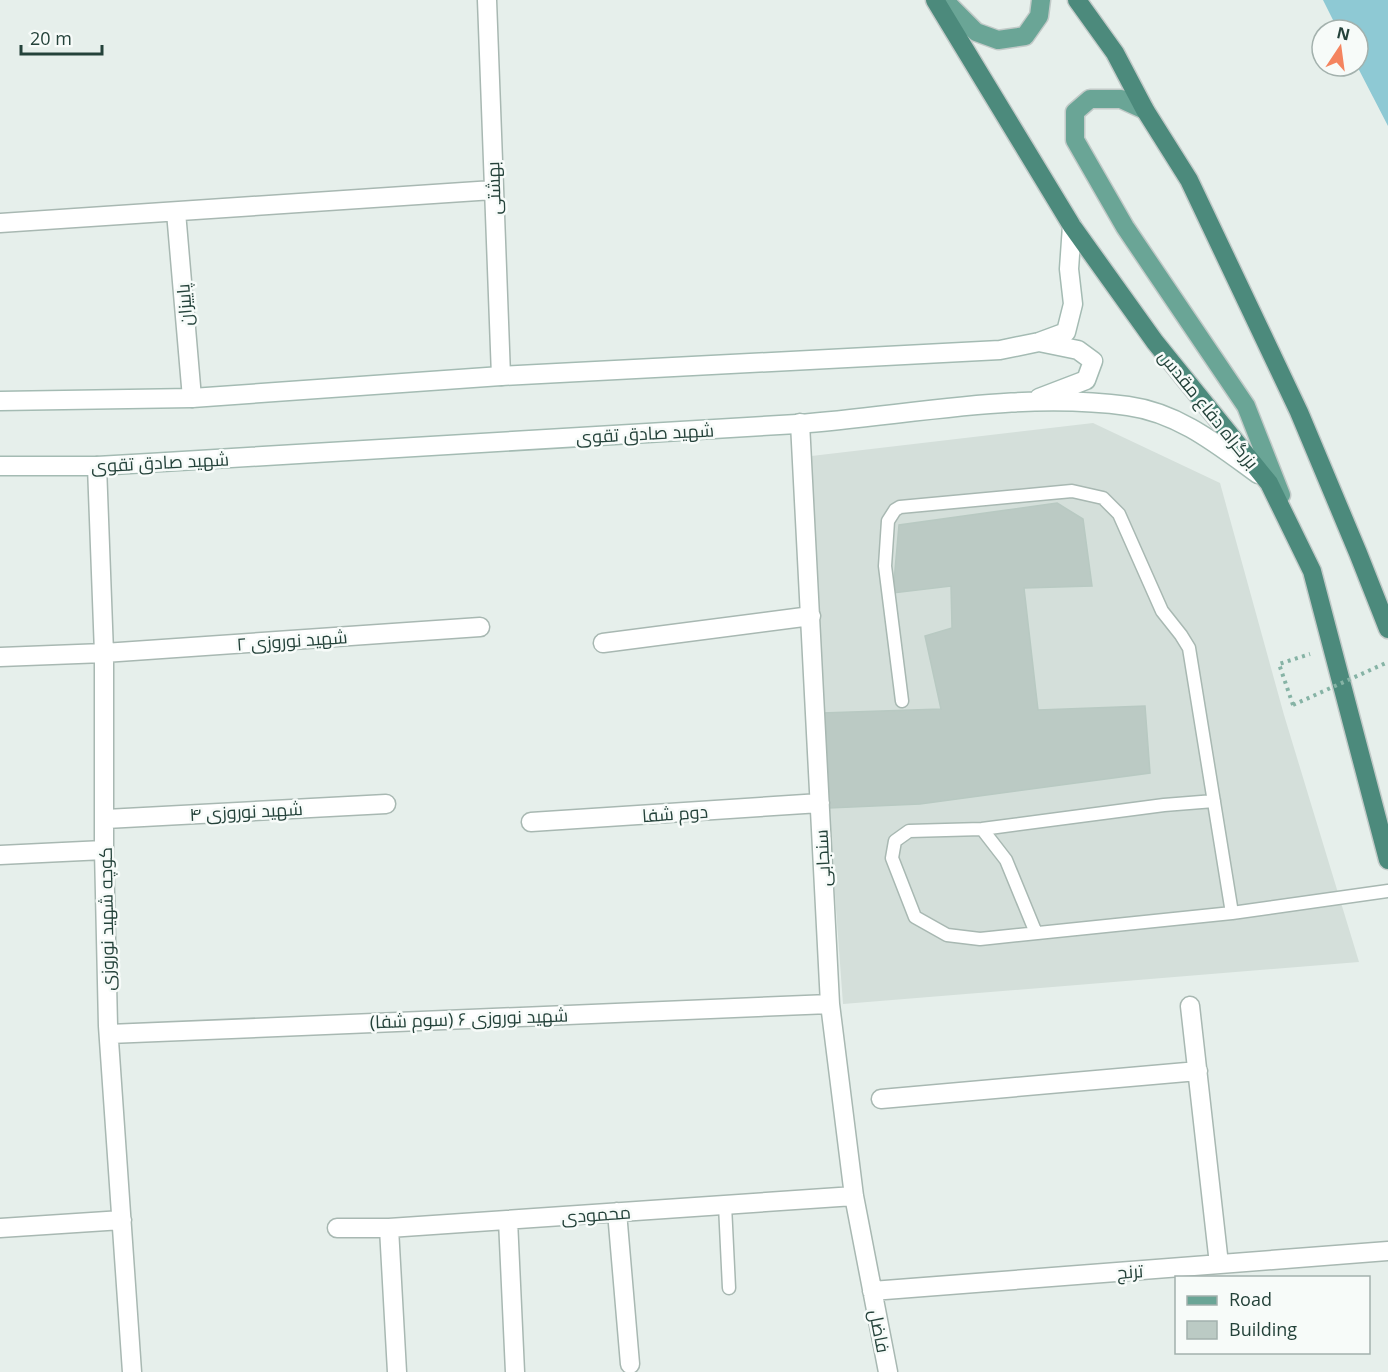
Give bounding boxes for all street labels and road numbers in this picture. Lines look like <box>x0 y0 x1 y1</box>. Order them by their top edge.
street label: بهشتی <box>480 161 506 215</box>
street label: پاییزان <box>170 283 199 327</box>
street label: بزرگراه دفاع مقدس <box>1153 345 1264 474</box>
street label: شهید صادق تقوی <box>575 417 715 450</box>
street label: شهید صادق تقوی <box>90 446 230 479</box>
street label: شهید نوروزی ۲ <box>236 624 348 656</box>
street label: شهید نوروزی ۴ <box>189 796 303 826</box>
street label: دوم شفا <box>641 799 709 828</box>
street label: سنجابی <box>809 829 835 887</box>
street label: کوچه شهید نوروزی <box>93 847 120 991</box>
street label: شهید نوروزی ۶ (سوم شفا) <box>369 1003 569 1034</box>
street label: محمودی <box>560 1200 632 1228</box>
street label: ترنج <box>1116 1258 1144 1285</box>
street label: فاضل <box>864 1307 896 1355</box>

